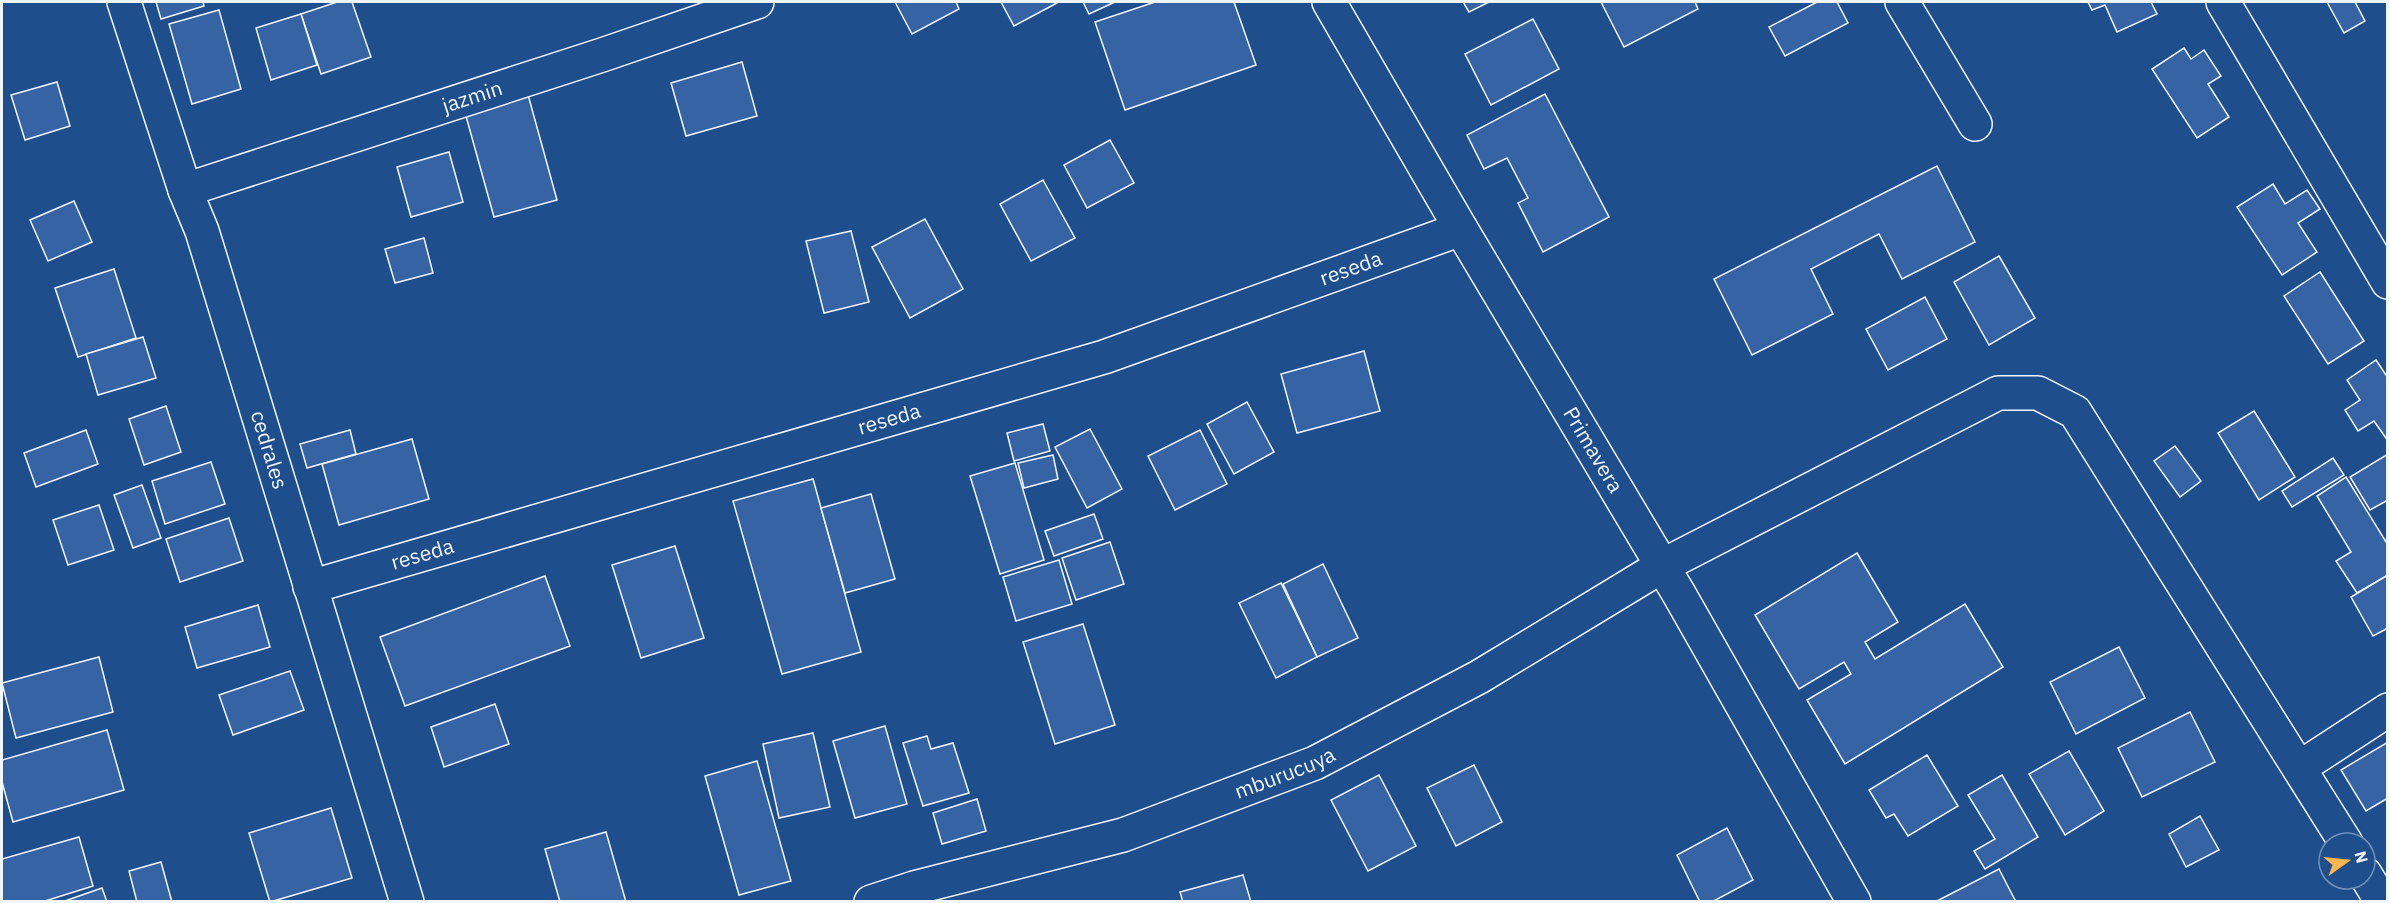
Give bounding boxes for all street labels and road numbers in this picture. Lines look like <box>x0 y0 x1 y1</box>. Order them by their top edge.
street label: jazmin <box>438 73 506 119</box>
street label: reseda <box>1316 243 1386 292</box>
street label: reseda <box>854 396 924 441</box>
street label: Primavera <box>1557 401 1630 498</box>
street label: cedrales <box>245 407 295 492</box>
street label: reseda <box>387 531 457 576</box>
street label: mburucuya <box>1230 740 1340 805</box>

